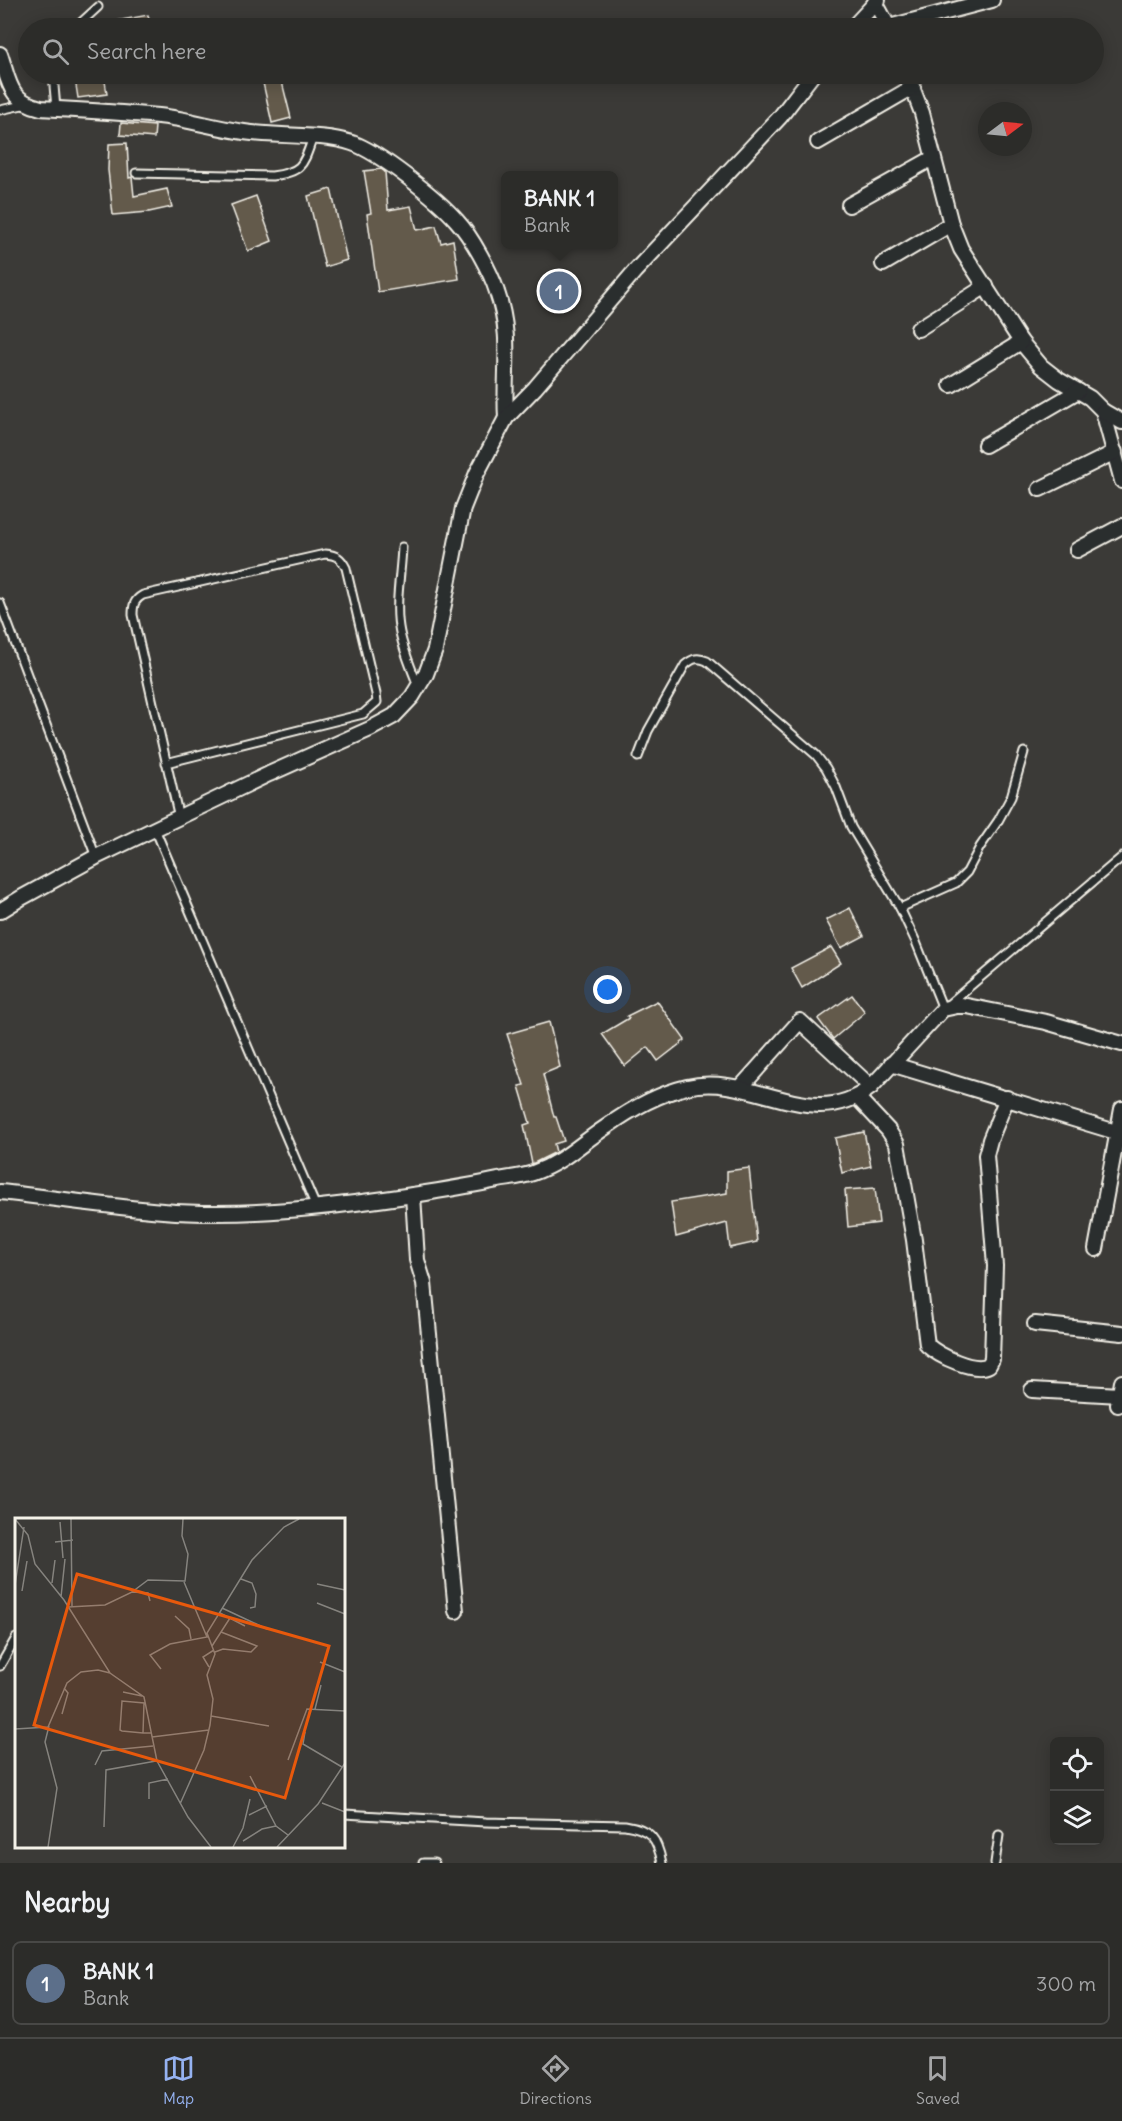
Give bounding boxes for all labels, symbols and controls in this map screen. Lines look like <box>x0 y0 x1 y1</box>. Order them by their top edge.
search box <box>18 18 1104 84</box>
icon: search <box>39 35 72 68</box>
text: Search here <box>87 37 206 65</box>
north arrow <box>978 102 1032 156</box>
popup <box>501 171 618 249</box>
text: BANK 1 <box>524 184 595 212</box>
text: Bank <box>524 212 570 237</box>
pin: 1 <box>540 268 578 314</box>
your location <box>593 975 622 1004</box>
inset map <box>15 1518 345 1848</box>
map controls <box>1050 1737 1104 1845</box>
button: locate <box>1050 1737 1104 1791</box>
button: layers <box>1050 1791 1104 1845</box>
text: Nearby <box>24 1886 110 1919</box>
text: BANK 1 <box>83 1957 154 1985</box>
text: 1 <box>42 1971 49 1996</box>
text: 300 m <box>1036 1971 1096 1996</box>
text: Bank <box>83 1985 129 2010</box>
tab: Map <box>162 2052 195 2108</box>
tab: Directions <box>519 2052 592 2108</box>
tab: Saved <box>916 2052 960 2108</box>

